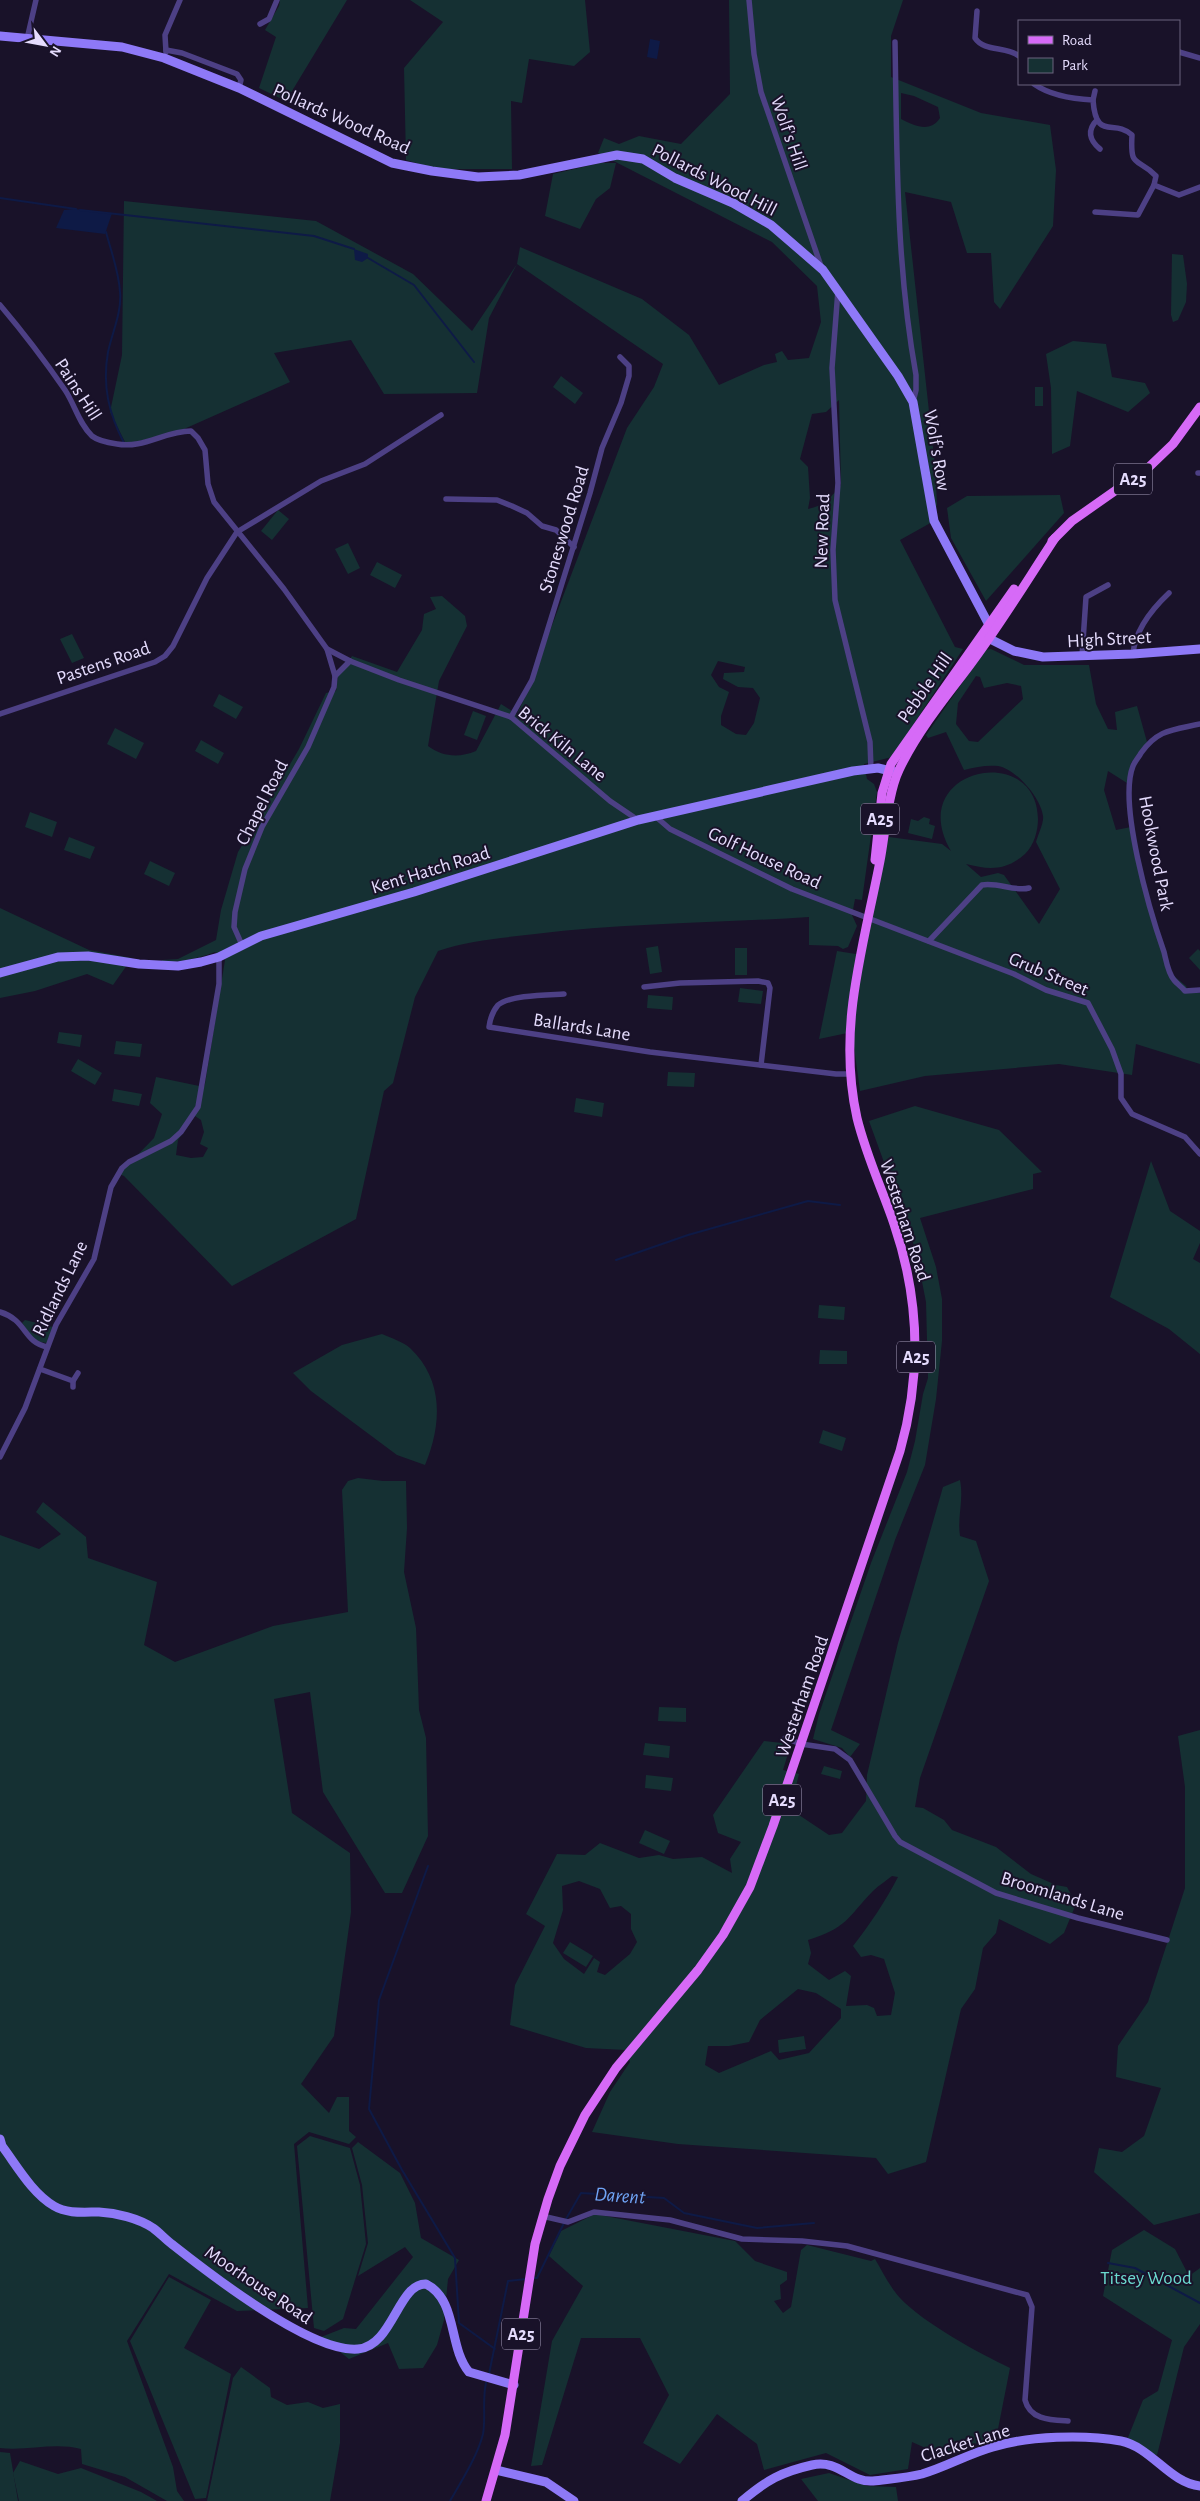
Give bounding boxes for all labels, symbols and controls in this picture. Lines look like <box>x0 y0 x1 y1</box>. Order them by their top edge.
north arrow <box>20 20 70 70</box>
legend <box>1018 20 1180 85</box>
text: Road <box>1062 33 1092 48</box>
text: N <box>47 44 64 59</box>
text: Park <box>1062 58 1088 73</box>
street label: Pollards Wood Road <box>270 81 413 158</box>
street label: Wolf's Hill <box>767 94 810 173</box>
street label: Pollards Wood Hill <box>649 141 780 220</box>
street label: Pains Hill <box>51 355 105 424</box>
street label: Wolf's Row <box>920 408 953 492</box>
street label: Stoneswood Road <box>536 464 593 595</box>
road number: A25 <box>1114 464 1152 494</box>
street label: New Road <box>812 493 833 569</box>
street label: High Street <box>1066 628 1152 651</box>
street label: Pastens Road <box>54 639 153 688</box>
street label: Pebble Hill <box>894 649 956 726</box>
street label: Brick Kiln Lane <box>514 703 610 785</box>
street label: Chapel Road <box>233 757 292 848</box>
street label: Hookwood Park <box>1135 794 1176 913</box>
road number: A25 <box>861 804 899 834</box>
street label: Golf House Road <box>705 824 824 893</box>
street label: Kent Hatch Road <box>369 843 492 898</box>
street label: Grub Street <box>1006 949 1091 1000</box>
street label: Ballards Lane <box>532 1010 632 1045</box>
street label: Westerham Road <box>876 1157 933 1284</box>
street label: Ridlands Lane <box>29 1238 91 1339</box>
road number: A25 <box>897 1341 935 1372</box>
street label: Westerham Road <box>773 1633 832 1760</box>
road number: A25 <box>763 1784 801 1816</box>
street label: Broomlands Lane <box>999 1869 1127 1924</box>
water label: Darent <box>594 2184 647 2208</box>
street label: Moorhouse Road <box>201 2242 315 2328</box>
park label: Titsey Wood <box>1100 2269 1192 2288</box>
road number: A25 <box>502 2318 540 2350</box>
street label: Clacket Lane <box>919 2421 1012 2466</box>

